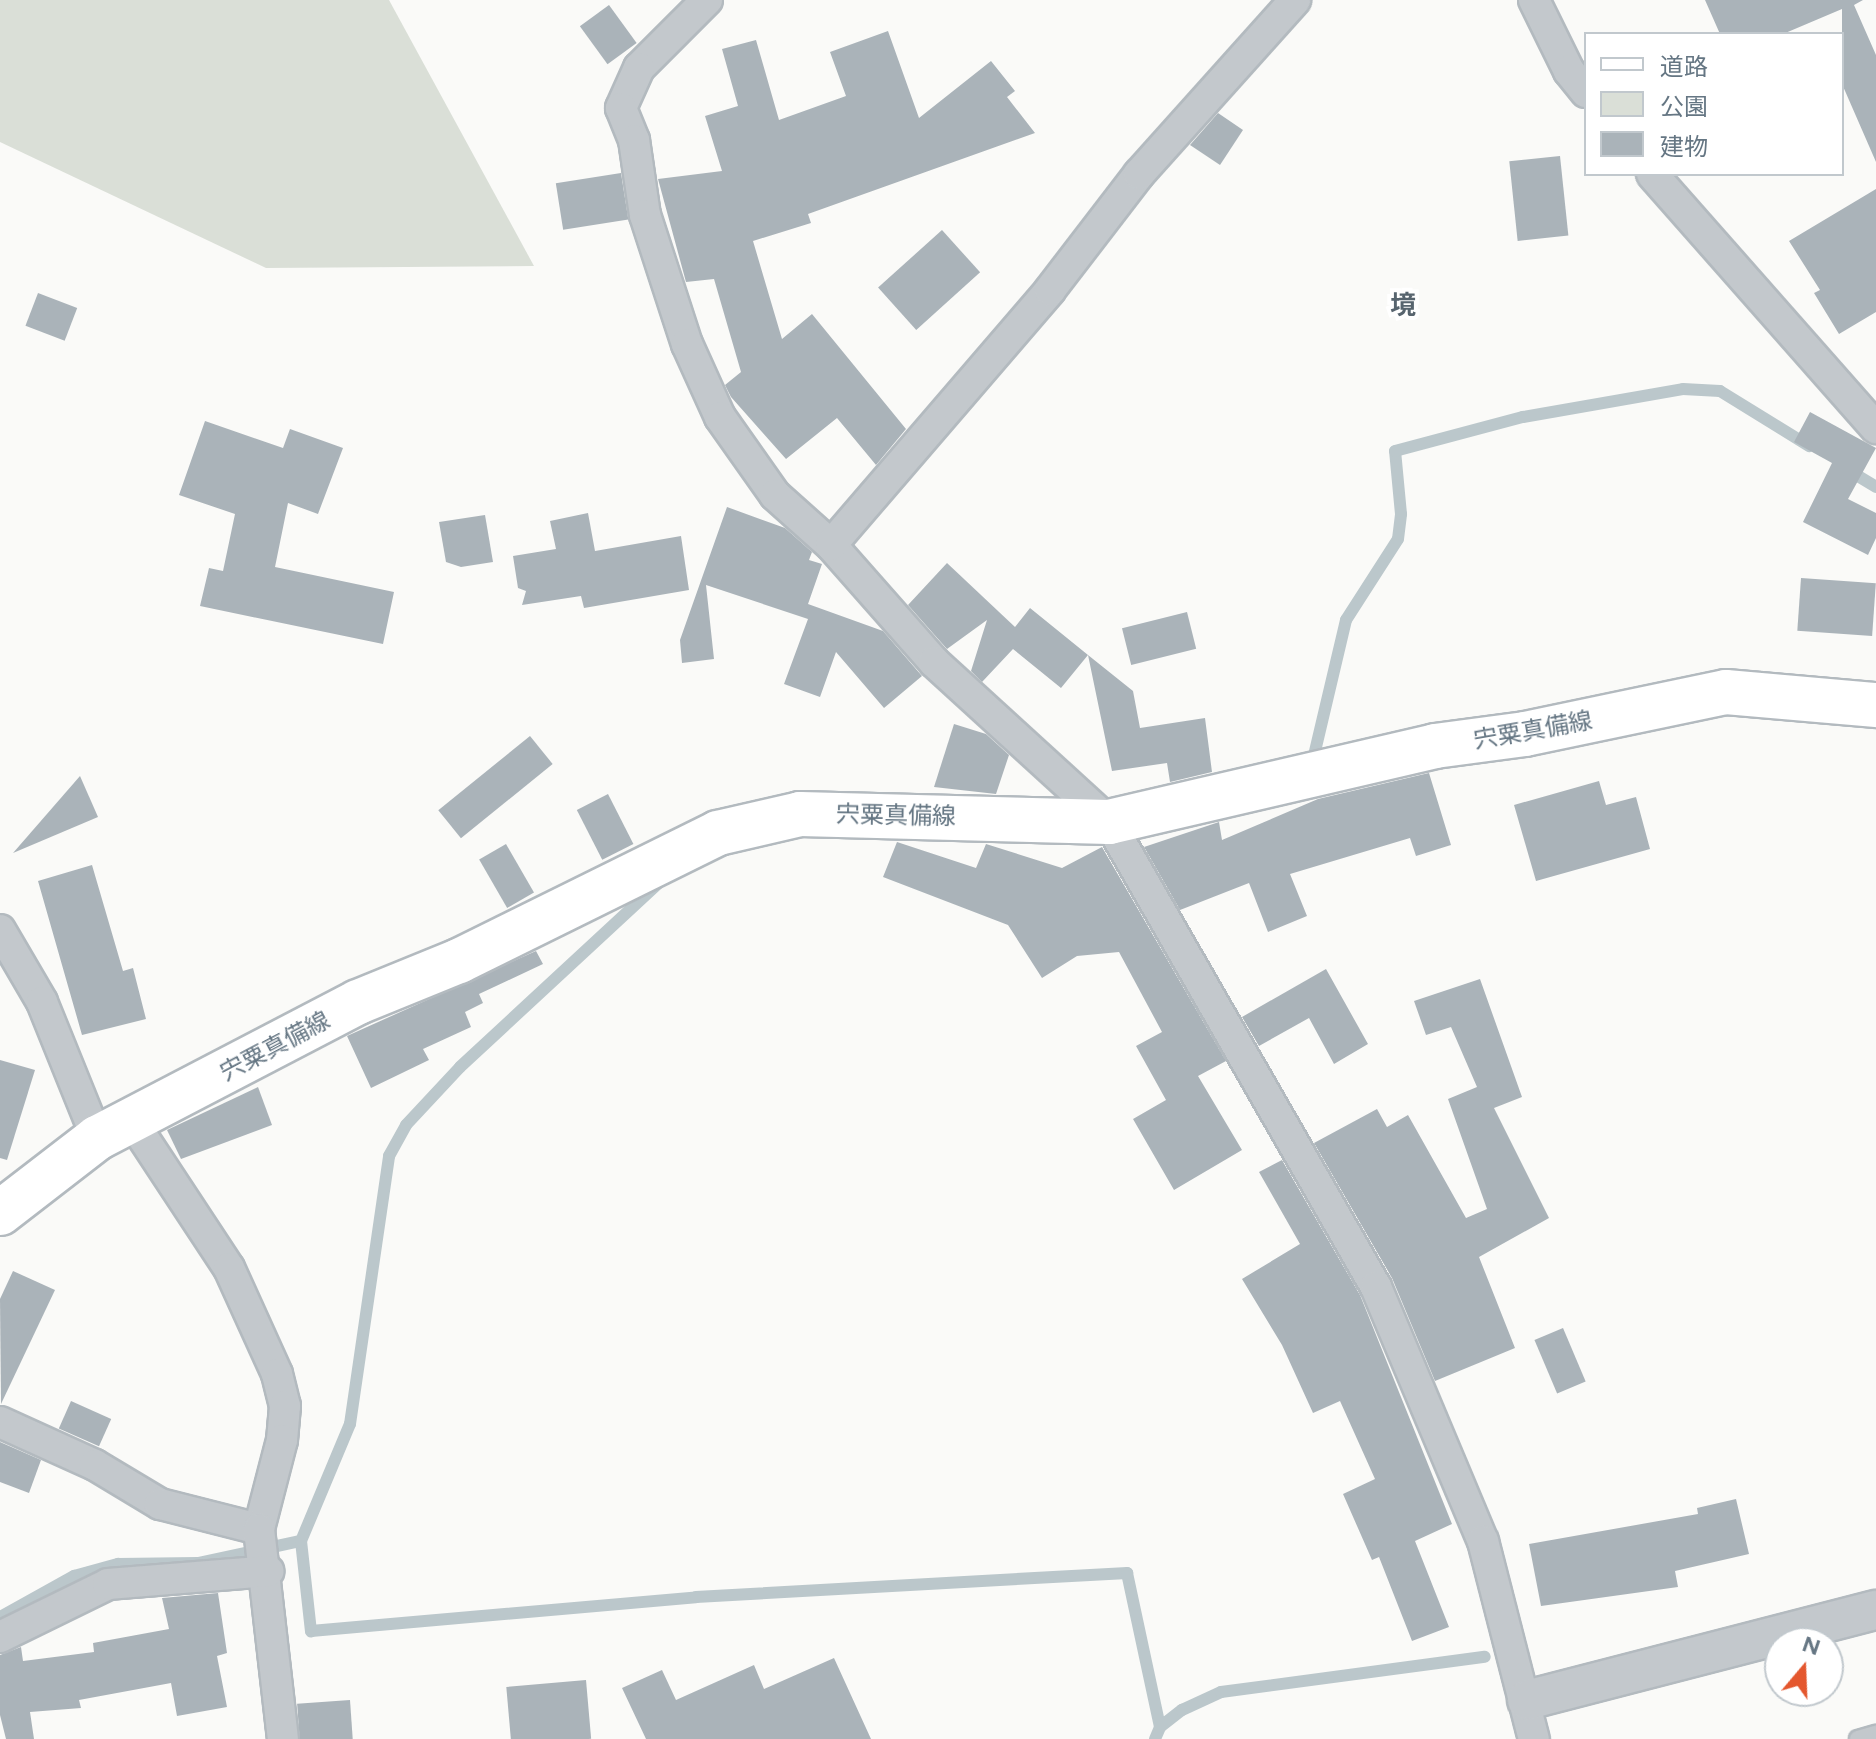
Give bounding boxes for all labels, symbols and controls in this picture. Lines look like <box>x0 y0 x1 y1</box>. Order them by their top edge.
legend <box>1584 32 1844 176</box>
text: 道路 <box>1660 52 1708 81</box>
text: 公園 <box>1660 92 1708 121</box>
text: 建物 <box>1660 132 1708 161</box>
district label: 境 <box>1390 290 1416 322</box>
street label: 宍粟真備線 <box>1471 705 1595 755</box>
street label: 宍粟真備線 <box>836 800 956 830</box>
street label: 宍粟真備線 <box>215 1005 335 1087</box>
north arrow <box>1764 1627 1844 1707</box>
text: N <box>1799 1630 1824 1661</box>

